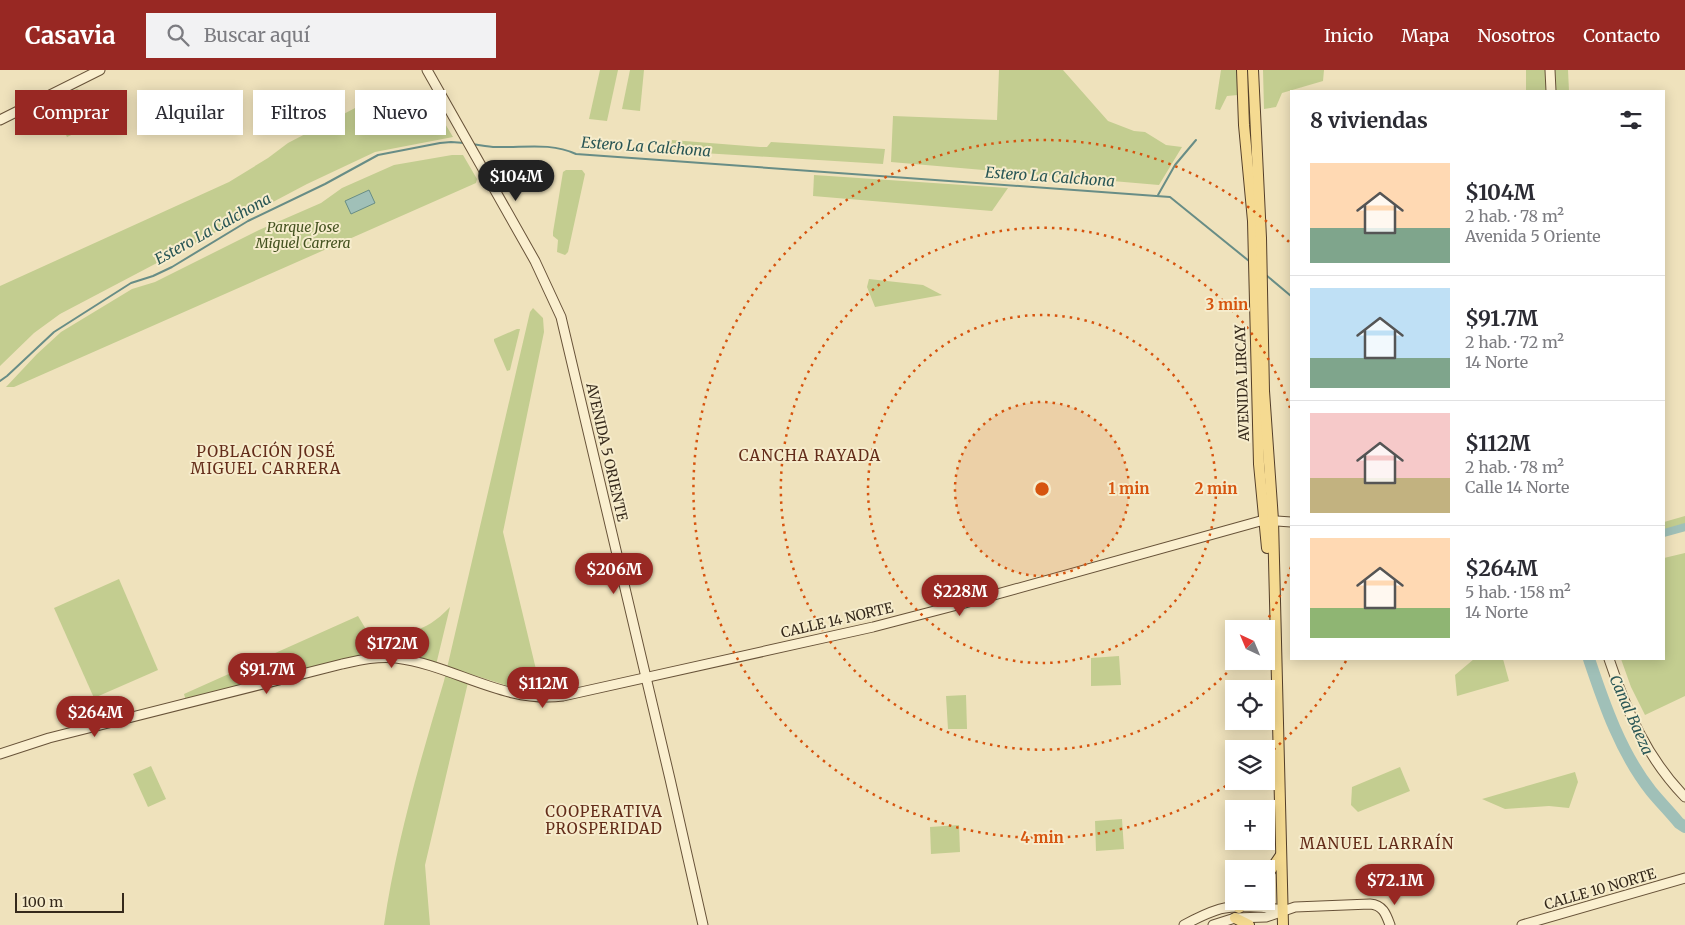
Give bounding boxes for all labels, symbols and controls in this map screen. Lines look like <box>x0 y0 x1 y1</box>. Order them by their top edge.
search box <box>146 13 496 58</box>
text: Casavia <box>25 20 116 51</box>
icon: search <box>164 21 192 49</box>
text: Buscar aquí <box>204 23 310 47</box>
text: Inicio <box>1324 24 1373 47</box>
text: Mapa <box>1401 24 1450 47</box>
text: Nosotros <box>1478 24 1555 47</box>
text: Contacto <box>1583 24 1660 47</box>
chip: Comprar <box>15 90 127 135</box>
chip: Alquilar <box>137 90 243 135</box>
chip: Filtros <box>253 90 345 135</box>
chip: Nuevo <box>355 90 446 135</box>
icon: filters <box>1617 106 1645 134</box>
text: 8 viviendas <box>1310 107 1428 134</box>
water label: Estero La Calchona <box>581 132 712 161</box>
pin: $104M <box>481 160 551 202</box>
water label: Estero La Calchona <box>985 162 1116 191</box>
text: $104M <box>489 166 543 186</box>
text: $104M <box>1465 179 1535 206</box>
icon: home <box>1350 183 1410 243</box>
water label: Estero La Calchona <box>151 189 274 268</box>
text: 2 hab. · 78 m² <box>1465 206 1564 226</box>
park label: Parque Jose Miguel Carrera <box>254 218 351 252</box>
text: Avenida 5 Oriente <box>1465 226 1601 246</box>
text: 3 min <box>1206 295 1248 314</box>
text: $91.7M <box>1465 305 1538 332</box>
icon: home <box>1350 308 1410 368</box>
street label: AVENIDA LIRCAY <box>1231 323 1253 443</box>
text: 2 hab. · 72 m² <box>1465 332 1564 352</box>
text: 14 Norte <box>1465 352 1528 372</box>
street label: AVENIDA 5 ORIENTE <box>582 380 632 523</box>
text: $112M <box>1465 430 1531 457</box>
icon: home <box>1350 433 1410 493</box>
district label: POBLACIÓN JOSÉ MIGUEL CARRERA <box>191 441 341 478</box>
district label: CANCHA RAYADA <box>739 446 881 465</box>
text: 2 hab. · 78 m² <box>1465 457 1564 477</box>
text: Calle 14 Norte <box>1465 477 1569 497</box>
text: 1 min <box>1109 479 1149 498</box>
text: 2 min <box>1195 479 1237 498</box>
centre of rings <box>1033 480 1051 498</box>
pin: $206M <box>579 552 649 595</box>
text: $264M <box>1465 555 1538 582</box>
icon: home <box>1350 558 1410 618</box>
text: $206M <box>586 559 642 579</box>
pin: $228M <box>925 574 995 617</box>
text: $228M <box>933 581 987 601</box>
text: 5 hab. · 158 m² <box>1465 582 1571 602</box>
street label: CALLE 14 NORTE <box>779 598 895 642</box>
text: 14 Norte <box>1465 602 1528 622</box>
north arrow <box>1225 620 1275 670</box>
map controls <box>1225 620 1275 910</box>
pin: $172M <box>357 626 427 669</box>
text: $172M <box>366 633 418 653</box>
pin: $91.7M <box>226 652 308 695</box>
text: $91.7M <box>239 659 295 679</box>
pin: $112M <box>508 666 578 709</box>
water label: Canal Baeza <box>1605 672 1658 758</box>
text: $112M <box>518 673 568 693</box>
button: locate <box>1225 680 1275 730</box>
pin: $264M <box>60 696 130 738</box>
text: $264M <box>67 702 123 722</box>
button: layers <box>1225 740 1275 790</box>
button: + <box>1225 800 1275 850</box>
district label: COOPERATIVA PROSPERIDAD <box>545 802 663 838</box>
text: 4 min <box>1020 828 1064 847</box>
district label: MANUEL LARRAÍN <box>1300 833 1454 853</box>
button: − <box>1225 860 1275 910</box>
pin: $72.1M <box>1354 864 1436 906</box>
street label: CALLE 10 NORTE <box>1542 864 1658 914</box>
text: $72.1M <box>1366 870 1424 890</box>
scale bar <box>15 890 124 913</box>
text: 100 m <box>22 893 63 911</box>

